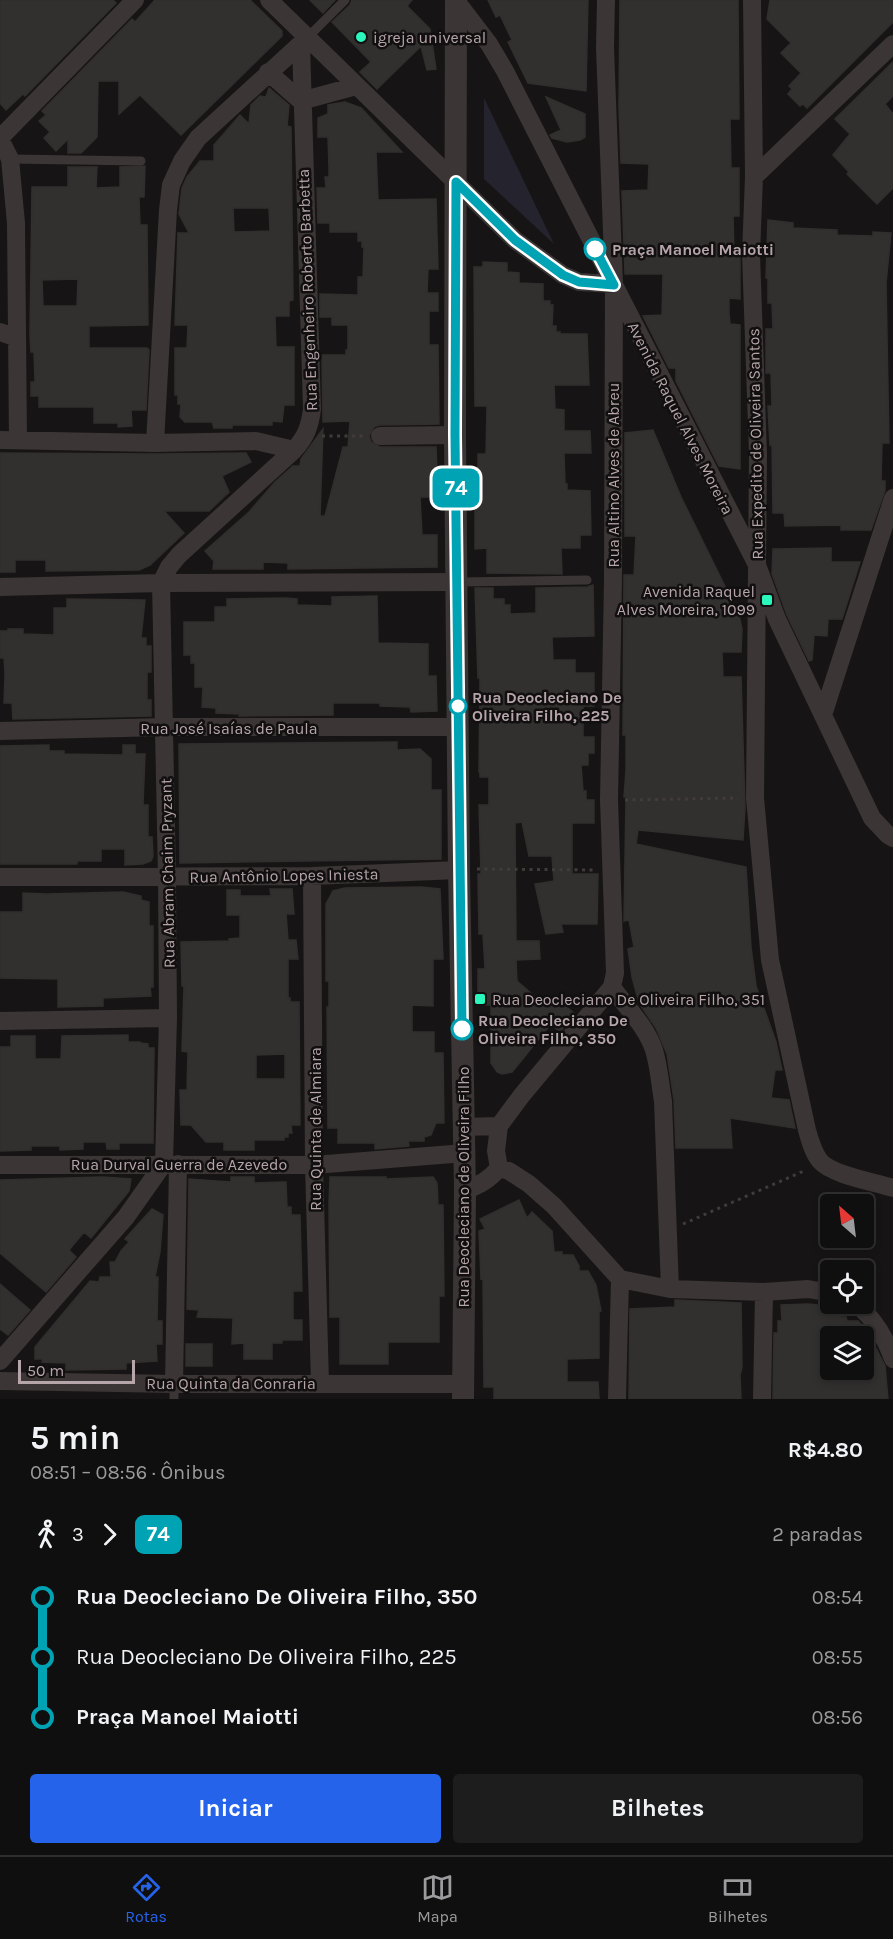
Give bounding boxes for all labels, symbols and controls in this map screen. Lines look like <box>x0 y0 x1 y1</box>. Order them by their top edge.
place label: igreja universal <box>373 28 486 47</box>
marker: igreja universal <box>354 30 368 44</box>
street label: Rua Engenheiro Roberto Barbetta <box>294 169 321 411</box>
marker: Praça Manoel Maiotti <box>584 238 606 260</box>
place label: Praça Manoel Maiotti <box>612 240 774 259</box>
street label: Avenida Raquel Alves Moreira <box>624 319 737 518</box>
street label: Rua Expedito de Oliveira Santos <box>744 328 767 560</box>
street label: Rua Altino Alves de Abreu <box>604 383 623 567</box>
line badge: 74 <box>429 468 483 508</box>
text: 74 <box>445 476 467 500</box>
place label: Avenida Raquel Alves Moreira, 1099 <box>617 582 755 619</box>
marker: Avenida Raquel Alves Moreira, 1099 <box>760 593 774 607</box>
place label: Rua Deocleciano De Oliveira Filho, 225 <box>472 688 622 725</box>
marker: Rua Deocleciano De Oliveira Filho, 225 <box>449 697 467 715</box>
street label: Rua José Isaías de Paula <box>140 719 318 738</box>
street label: Rua Abram Chaim Pryzant <box>156 778 179 968</box>
street label: Rua Antônio Lopes Iniesta <box>189 864 379 887</box>
place label: Rua Deocleciano De Oliveira Filho, 351 <box>492 990 765 1009</box>
marker: Rua Deocleciano De Oliveira Filho, 351 <box>473 992 487 1006</box>
place label: Rua Deocleciano De Oliveira Filho, 350 <box>478 1011 628 1048</box>
marker: Rua Deocleciano De Oliveira Filho, 350 <box>451 1018 473 1040</box>
street label: Rua Quinta de Almiara <box>306 1047 325 1211</box>
street label: Rua Deocleciano de Oliveira Filho <box>454 1066 473 1308</box>
street label: Rua Durval Guerra de Azevedo <box>71 1155 287 1174</box>
north arrow <box>820 1194 874 1248</box>
map controls <box>820 1194 874 1380</box>
button: locate <box>820 1260 874 1314</box>
button: layers <box>820 1326 874 1380</box>
scale bar <box>18 1357 135 1384</box>
text: 50 m <box>27 1361 64 1380</box>
street label: Rua Quinta da Conraria <box>146 1374 316 1393</box>
text: 5 min <box>30 1419 120 1457</box>
text: R$4.80 <box>788 1437 863 1463</box>
text: 08:51 – 08:56 · Ônibus <box>30 1461 226 1484</box>
icon: walk <box>30 1518 63 1551</box>
icon: forward <box>93 1518 126 1551</box>
text: 74 <box>147 1522 170 1546</box>
text: 3 <box>72 1523 84 1546</box>
text: 2 paradas <box>772 1523 863 1546</box>
text: Rua Deocleciano De Oliveira Filho, 350 <box>76 1584 477 1610</box>
text: 08:54 <box>812 1586 863 1609</box>
text: Rua Deocleciano De Oliveira Filho, 225 <box>76 1644 457 1670</box>
text: 08:55 <box>812 1646 863 1669</box>
text: Praça Manoel Maiotti <box>76 1704 299 1730</box>
text: 08:56 <box>811 1706 863 1729</box>
button: Iniciar <box>30 1774 441 1843</box>
button: Bilhetes <box>453 1774 863 1843</box>
tab: Rotas <box>125 1871 167 1926</box>
tab: Mapa <box>417 1871 458 1926</box>
tab: Bilhetes <box>708 1871 768 1926</box>

